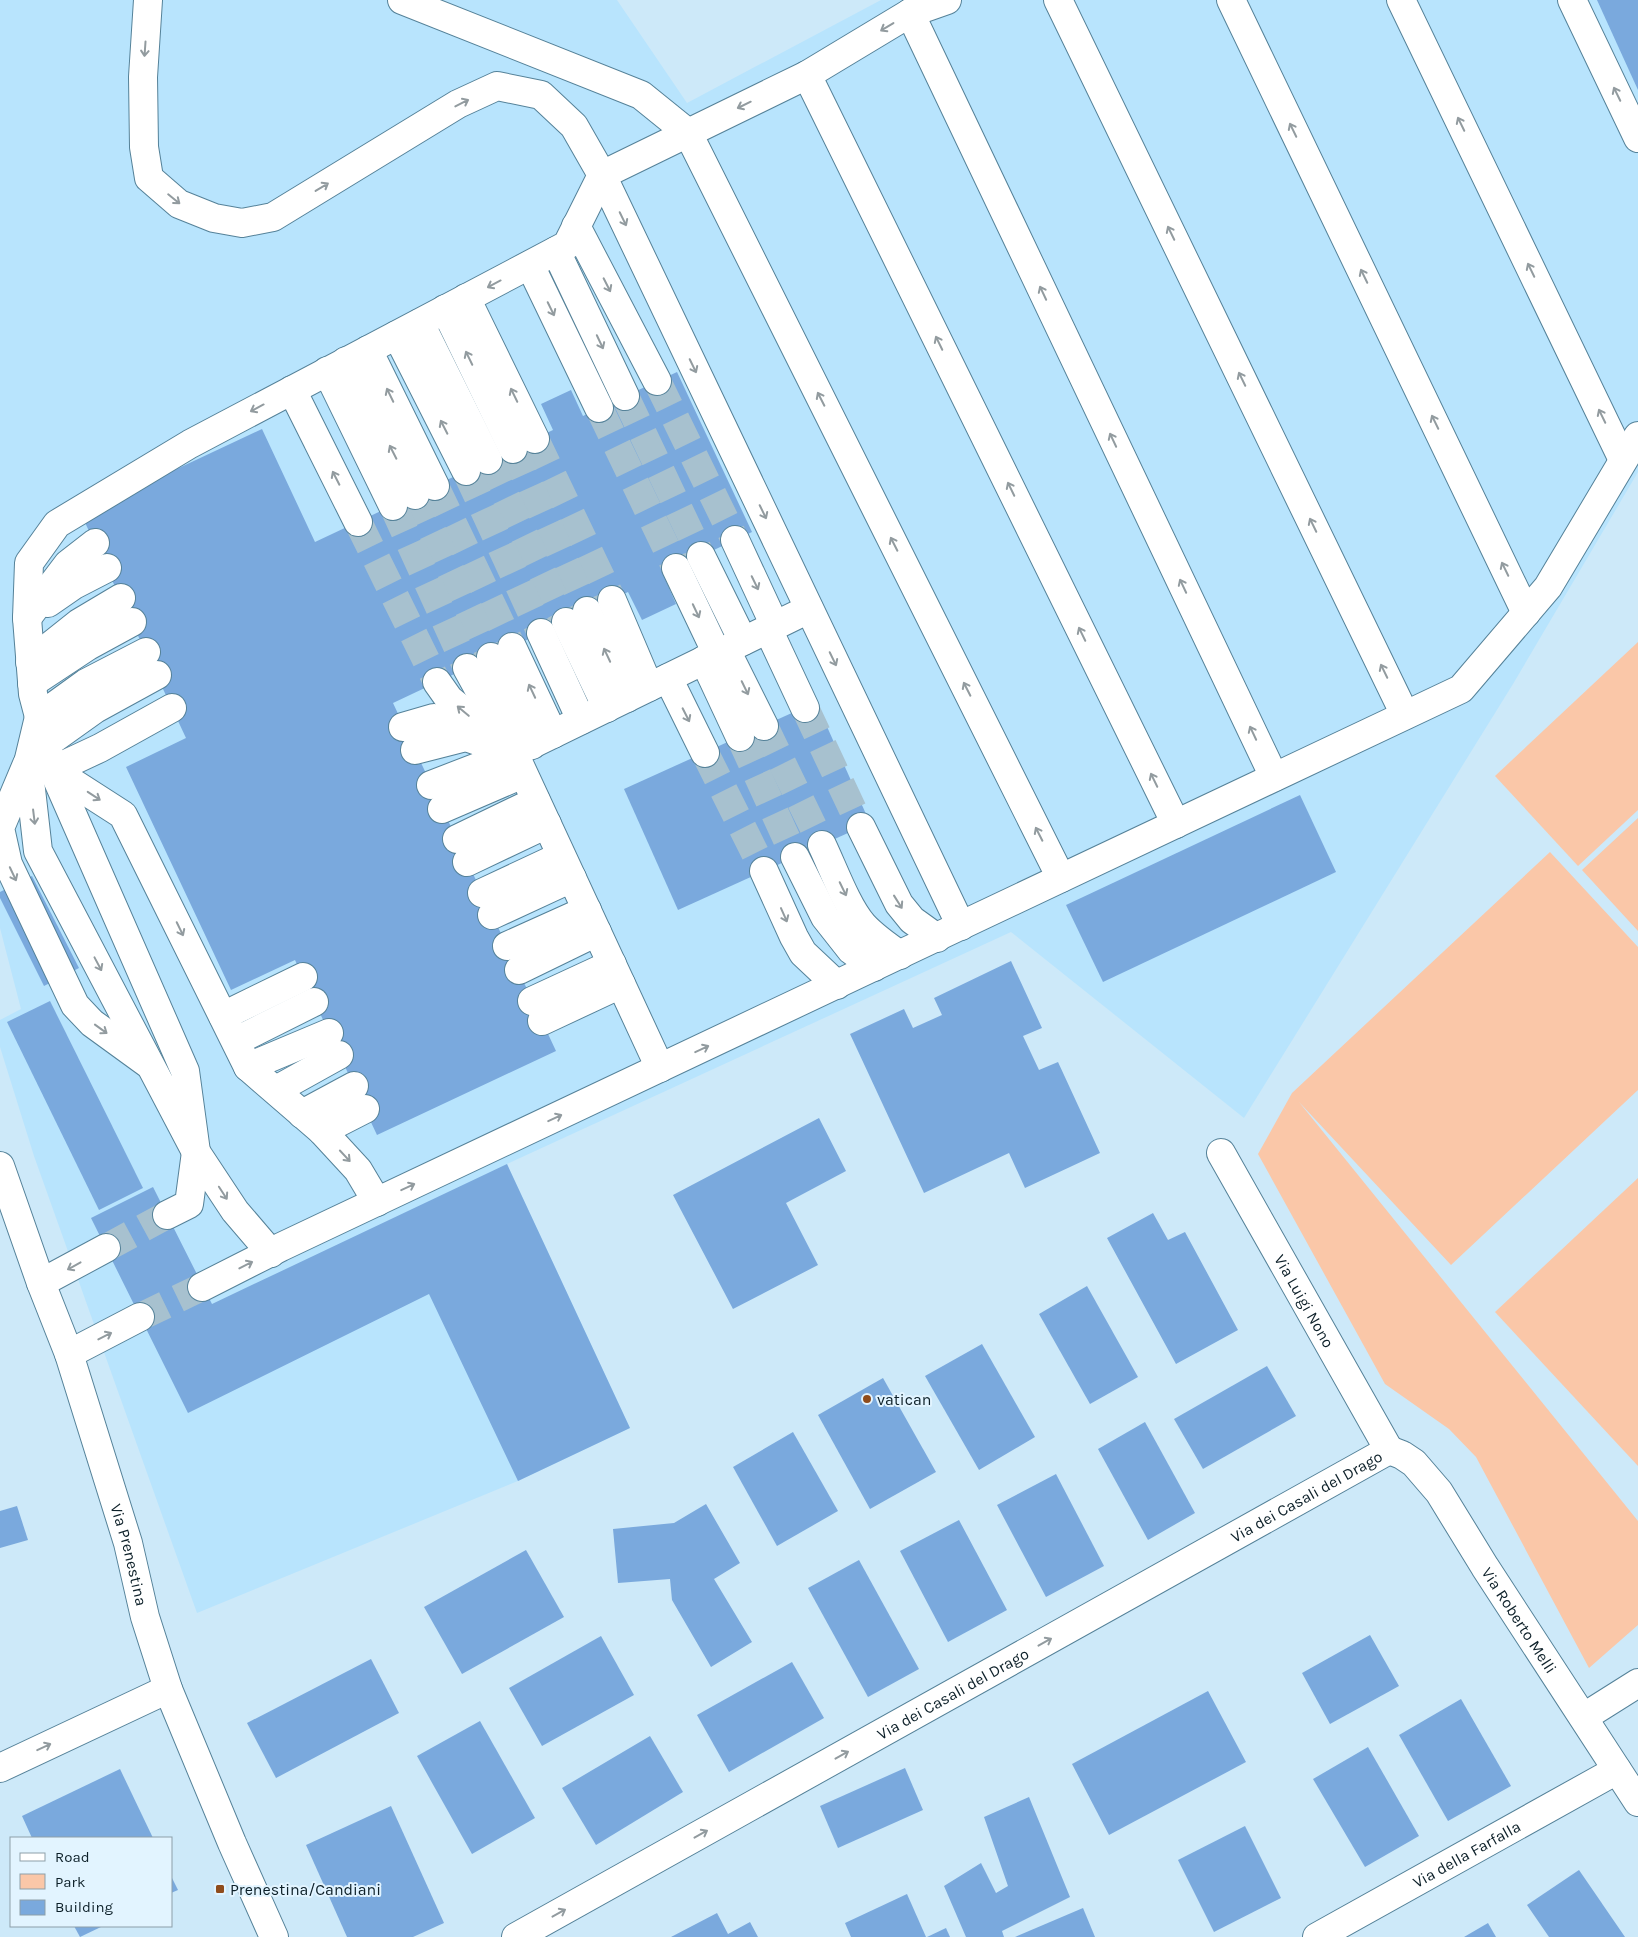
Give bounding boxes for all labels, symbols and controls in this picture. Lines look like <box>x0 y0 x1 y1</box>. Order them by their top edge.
one-way arrow <box>880 23 894 33</box>
one-way arrow <box>140 40 150 56</box>
one-way arrow <box>1612 87 1621 102</box>
one-way arrow <box>454 98 469 108</box>
one-way arrow <box>737 101 752 111</box>
one-way arrow <box>1455 117 1465 132</box>
one-way arrow <box>1288 123 1297 138</box>
one-way arrow <box>315 181 329 191</box>
one-way arrow <box>167 194 180 205</box>
one-way arrow <box>618 211 628 226</box>
one-way arrow <box>1166 226 1175 241</box>
one-way arrow <box>1526 263 1536 278</box>
one-way arrow <box>1359 269 1368 284</box>
one-way arrow <box>603 277 612 292</box>
one-way arrow <box>486 279 501 289</box>
one-way arrow <box>1038 286 1047 301</box>
one-way arrow <box>547 301 556 316</box>
one-way arrow <box>595 334 605 349</box>
one-way arrow <box>934 336 943 351</box>
one-way arrow <box>464 351 473 366</box>
one-way arrow <box>689 358 698 373</box>
one-way arrow <box>1237 372 1246 387</box>
one-way arrow <box>385 388 394 403</box>
one-way arrow <box>508 388 518 403</box>
one-way arrow <box>816 391 826 406</box>
one-way arrow <box>250 404 265 413</box>
one-way arrow <box>1597 409 1607 424</box>
one-way arrow <box>1429 415 1439 430</box>
one-way arrow <box>439 420 449 435</box>
one-way arrow <box>1108 433 1117 448</box>
one-way arrow <box>388 444 398 459</box>
one-way arrow <box>331 471 340 486</box>
one-way arrow <box>1005 482 1015 497</box>
one-way arrow <box>759 504 768 519</box>
one-way arrow <box>1308 518 1317 533</box>
one-way arrow <box>889 537 898 552</box>
one-way arrow <box>1500 562 1509 577</box>
one-way arrow <box>751 575 760 590</box>
one-way arrow <box>1178 579 1188 594</box>
one-way arrow <box>692 603 701 618</box>
one-way arrow <box>1077 627 1087 642</box>
one-way arrow <box>602 648 611 663</box>
one-way arrow <box>829 651 838 666</box>
one-way arrow <box>1379 664 1389 679</box>
one-way arrow <box>741 680 750 695</box>
one-way arrow <box>962 682 971 697</box>
one-way arrow <box>527 684 537 699</box>
one-way arrow <box>457 705 470 716</box>
one-way arrow <box>681 708 691 723</box>
one-way arrow <box>1247 726 1257 741</box>
one-way arrow <box>1149 773 1158 788</box>
one-way arrow <box>86 792 100 802</box>
one-way arrow <box>29 809 39 825</box>
one-way arrow <box>1034 827 1044 842</box>
one-way arrow <box>9 866 18 881</box>
one-way arrow <box>839 881 848 896</box>
one-way arrow <box>893 895 904 909</box>
one-way arrow <box>780 907 790 922</box>
one-way arrow <box>176 921 185 936</box>
one-way arrow <box>93 957 103 972</box>
one-way arrow <box>94 1024 108 1034</box>
one-way arrow <box>695 1043 710 1053</box>
one-way arrow <box>548 1113 563 1123</box>
one-way arrow <box>339 1149 351 1162</box>
one-way arrow <box>401 1182 416 1192</box>
one-way arrow <box>218 1186 228 1200</box>
street label: Via Luigi Nono <box>1270 1251 1338 1351</box>
one-way arrow <box>238 1260 253 1269</box>
one-way arrow <box>67 1261 81 1271</box>
one-way arrow <box>97 1331 112 1340</box>
place label: vatican <box>877 1390 931 1409</box>
marker: vatican <box>861 1393 873 1405</box>
street label: Via dei Casali del Drago <box>1227 1447 1386 1546</box>
street label: Via Prenestina <box>106 1501 151 1608</box>
street label: Via Roberto Melli <box>1478 1564 1561 1677</box>
one-way arrow <box>1038 1636 1052 1646</box>
street label: Via dei Casali del Drago <box>874 1644 1032 1744</box>
one-way arrow <box>36 1742 51 1751</box>
one-way arrow <box>835 1750 850 1760</box>
street label: Via della Farfalla <box>1409 1817 1524 1892</box>
one-way arrow <box>693 1829 708 1839</box>
legend <box>10 1837 172 1927</box>
text: Road <box>55 1848 90 1866</box>
text: Park <box>55 1873 85 1891</box>
place label: Prenestina/Candiani <box>230 1880 381 1899</box>
marker: Prenestina/Candiani <box>214 1883 226 1895</box>
text: Building <box>55 1898 113 1916</box>
one-way arrow <box>551 1908 565 1918</box>

